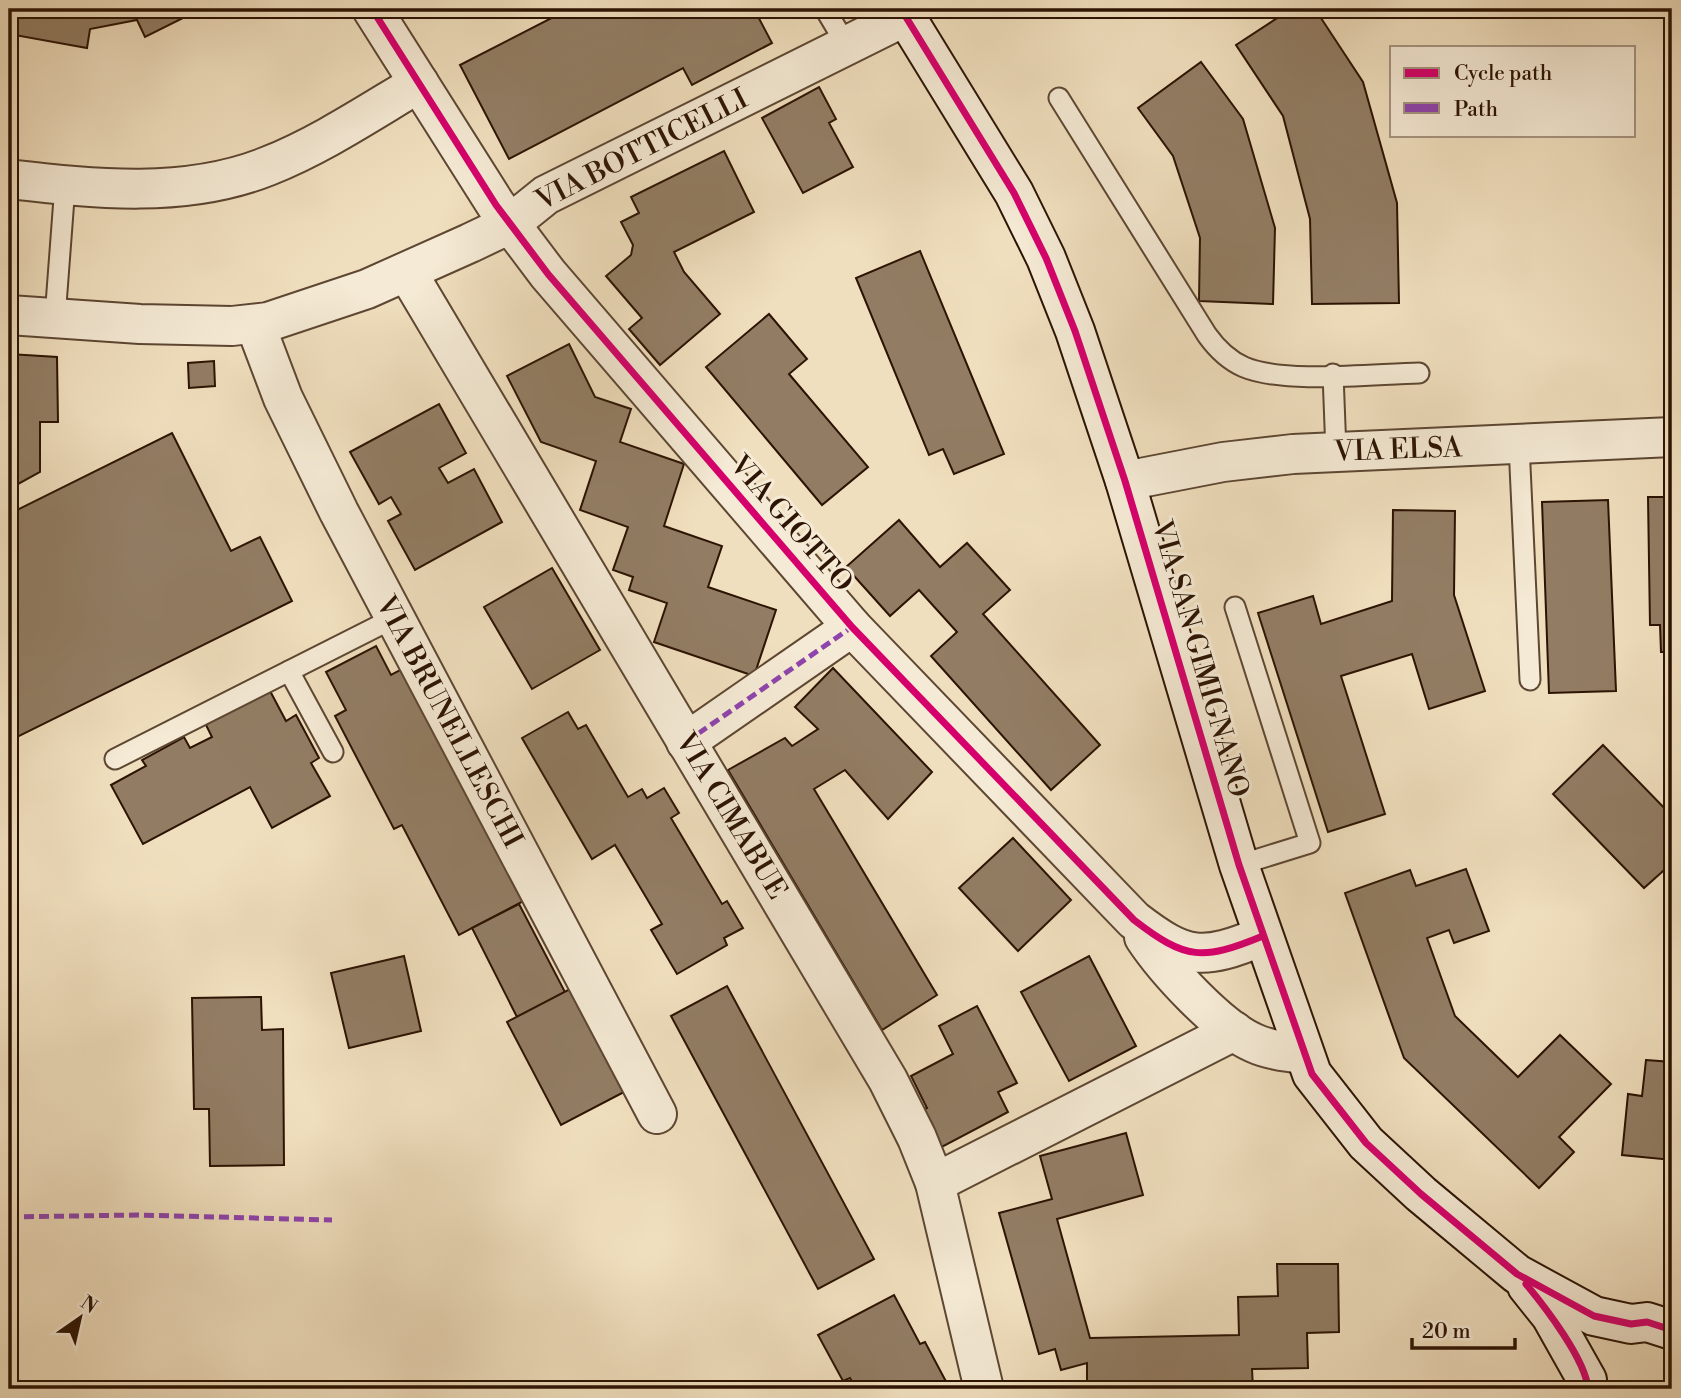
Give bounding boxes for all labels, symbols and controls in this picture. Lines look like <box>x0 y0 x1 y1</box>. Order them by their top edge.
legend <box>1390 46 1636 136</box>
text: Cycle path <box>1454 61 1553 87</box>
street label: VIA BOTTICELLI <box>529 81 754 219</box>
text: Path <box>1454 97 1499 123</box>
street label: VIA ELSA <box>1332 430 1464 470</box>
street label: VIA GIOTTO <box>721 448 860 600</box>
street label: VIA SAN GIMIGNANO <box>1143 516 1256 802</box>
street label: VIA BRUNELLESCHI <box>367 589 530 854</box>
street label: VIA CIMABUE <box>667 725 794 906</box>
north arrow <box>46 1282 116 1352</box>
text: N <box>76 1291 102 1319</box>
scale bar <box>1412 1307 1515 1351</box>
text: 20 m <box>1422 1319 1471 1345</box>

